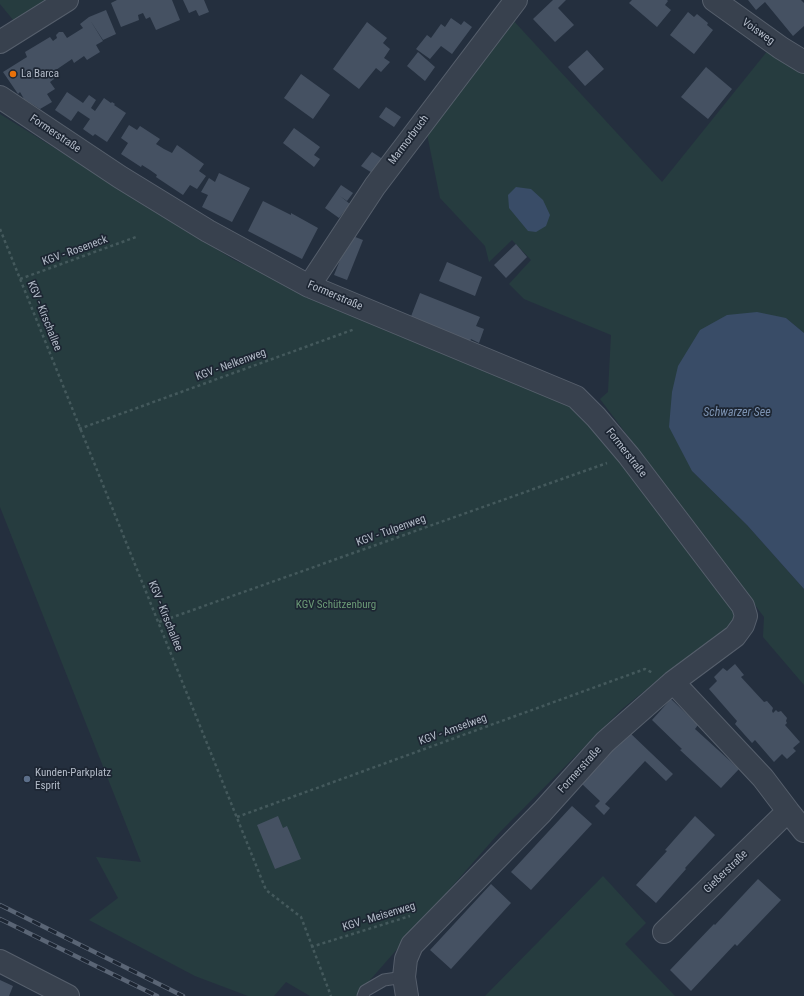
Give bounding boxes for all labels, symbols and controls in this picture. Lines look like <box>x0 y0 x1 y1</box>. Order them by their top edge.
street label: Voisweg <box>739 16 777 48</box>
place label: La Barca <box>21 67 59 81</box>
marker: La Barca <box>8 69 18 79</box>
street label: Formerstraße <box>27 112 83 156</box>
street label: Marmorbruch <box>386 113 432 167</box>
street label: KGV - Roseneck <box>41 233 109 269</box>
street label: KGV - Kirschallee <box>24 279 64 353</box>
street label: Formerstraße <box>306 279 364 313</box>
street label: KGV - Nelkenweg <box>194 346 268 384</box>
water label: Schwarzer See <box>703 406 771 420</box>
street label: Formerstraße <box>603 426 649 480</box>
street label: KGV - Tulpenweg <box>354 512 428 550</box>
street label: KGV - Kirschallee <box>145 579 185 653</box>
park label: KGV Schützenburg <box>296 598 376 612</box>
street label: KGV - Amselweg <box>417 712 489 748</box>
street label: Formerstraße <box>556 744 604 796</box>
place label: Kunden-Parkplatz Esprit <box>35 766 111 792</box>
marker: Kunden-Parkplatz Esprit <box>22 774 32 784</box>
street label: Gießerstraße <box>701 848 751 896</box>
street label: KGV - Meisenweg <box>341 900 417 934</box>

